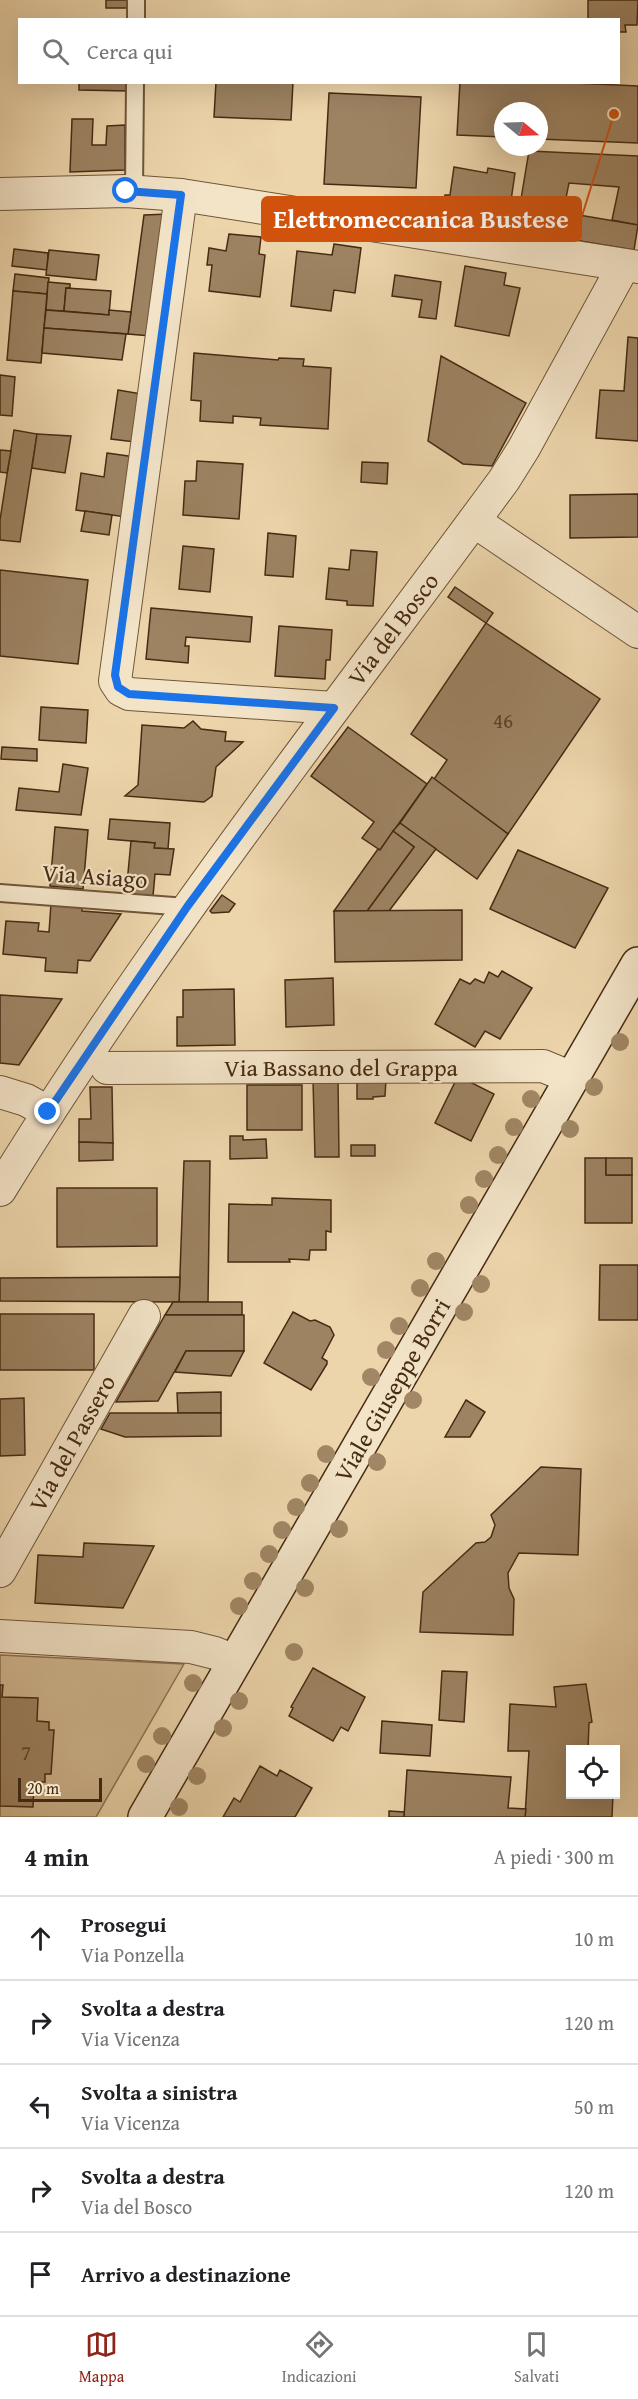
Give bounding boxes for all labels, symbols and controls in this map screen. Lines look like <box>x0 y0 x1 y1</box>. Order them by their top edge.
search box <box>18 18 620 84</box>
icon: search <box>39 35 72 68</box>
text: Cerca qui <box>87 35 173 67</box>
north arrow <box>494 102 548 156</box>
route start <box>112 177 138 203</box>
callout: Elettromeccanica Bustese <box>262 197 581 241</box>
text: Elettromeccanica Bustese <box>273 199 569 238</box>
street label: Via del Bosco <box>339 565 447 693</box>
house number: 46 <box>493 705 513 736</box>
street label: Via Asiago <box>41 855 149 897</box>
street label: Via Bassano del Grappa <box>224 1050 459 1085</box>
route end <box>34 1098 60 1124</box>
street label: Viale Giuseppe Borri <box>325 1292 459 1488</box>
street label: Via del Passero <box>20 1368 124 1518</box>
house number: 7 <box>21 1737 31 1768</box>
map controls <box>566 1745 620 1799</box>
button: locate <box>566 1745 620 1799</box>
scale bar <box>18 1775 102 1802</box>
text: 20 m <box>27 1776 59 1800</box>
text: 4 min <box>24 1837 89 1876</box>
text: A piedi · 300 m <box>494 1842 614 1871</box>
text: Prosegui <box>81 1908 167 1940</box>
icon: ahead <box>24 1922 57 1955</box>
text: 10 m <box>574 1924 614 1953</box>
text: Via Ponzella <box>81 1940 185 1969</box>
text: Svolta a destra <box>81 1992 225 2024</box>
icon: right <box>24 2006 57 2039</box>
text: 120 m <box>564 2008 614 2037</box>
text: Via Vicenza <box>81 2024 180 2053</box>
text: Svolta a sinistra <box>81 2076 238 2108</box>
icon: left <box>24 2090 57 2123</box>
text: 50 m <box>574 2092 614 2121</box>
text: Via Vicenza <box>81 2108 180 2137</box>
text: Svolta a destra <box>81 2160 225 2192</box>
icon: right <box>24 2174 57 2207</box>
text: 120 m <box>564 2176 614 2205</box>
text: Via del Bosco <box>81 2192 192 2221</box>
icon: arrive <box>24 2258 57 2291</box>
text: Arrivo a destinazione <box>81 2258 291 2290</box>
tab: Mappa <box>79 2328 124 2388</box>
tab: Indicazioni <box>282 2328 357 2388</box>
tab: Salvati <box>514 2328 559 2388</box>

